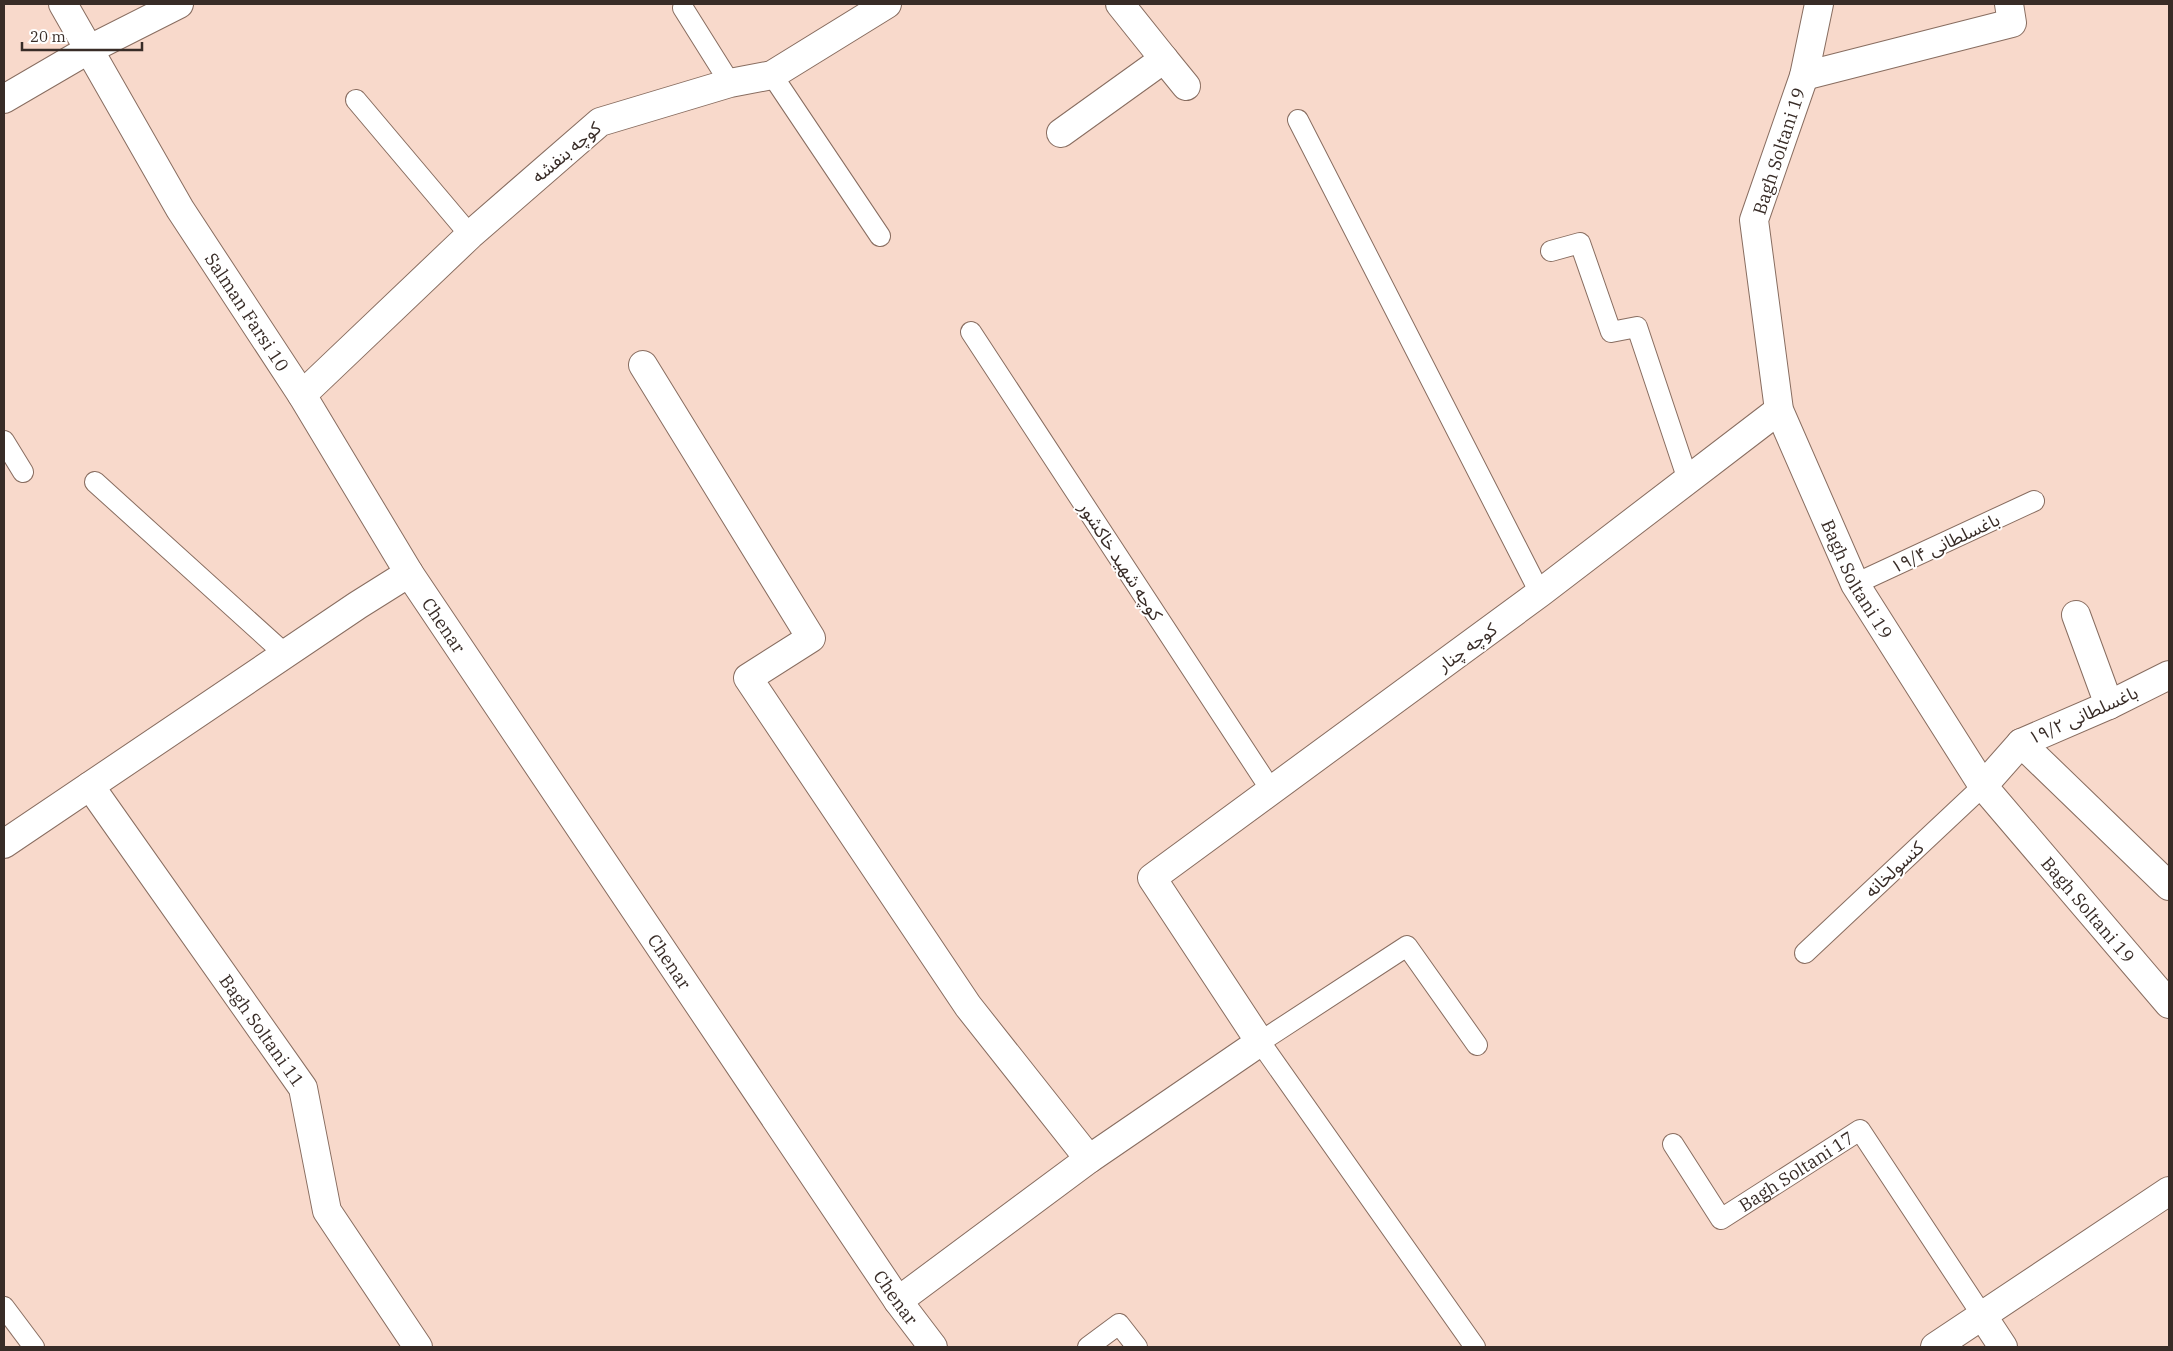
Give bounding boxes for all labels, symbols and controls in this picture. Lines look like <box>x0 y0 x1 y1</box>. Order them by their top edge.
scale bar <box>22 20 142 52</box>
text: 20 m <box>30 27 66 46</box>
street label: Bagh Soltani 19 <box>1748 85 1810 217</box>
street label: کوچه بنفشه <box>527 116 606 188</box>
street label: Salman Farsi 10 <box>200 248 295 375</box>
street label: کوچه شهید خاکشور <box>1074 497 1168 625</box>
street label: باغسلطانی ۱۹/۴ <box>1887 508 2003 578</box>
street label: Bagh Soltani 19 <box>1817 516 1898 643</box>
street label: Chenar <box>417 593 471 657</box>
street label: کوچه چنار <box>1432 617 1502 677</box>
street label: باغسلطانی ۱۹/۲ <box>2025 681 2141 749</box>
street label: کنسولخانه <box>1860 836 1929 902</box>
street label: Bagh Soltani 19 <box>2037 852 2140 967</box>
street label: Chenar <box>643 929 697 993</box>
street label: Bagh Soltani 11 <box>215 970 310 1091</box>
street label: Bagh Soltani 17 <box>1734 1126 1858 1216</box>
street label: Chenar <box>869 1265 923 1329</box>

